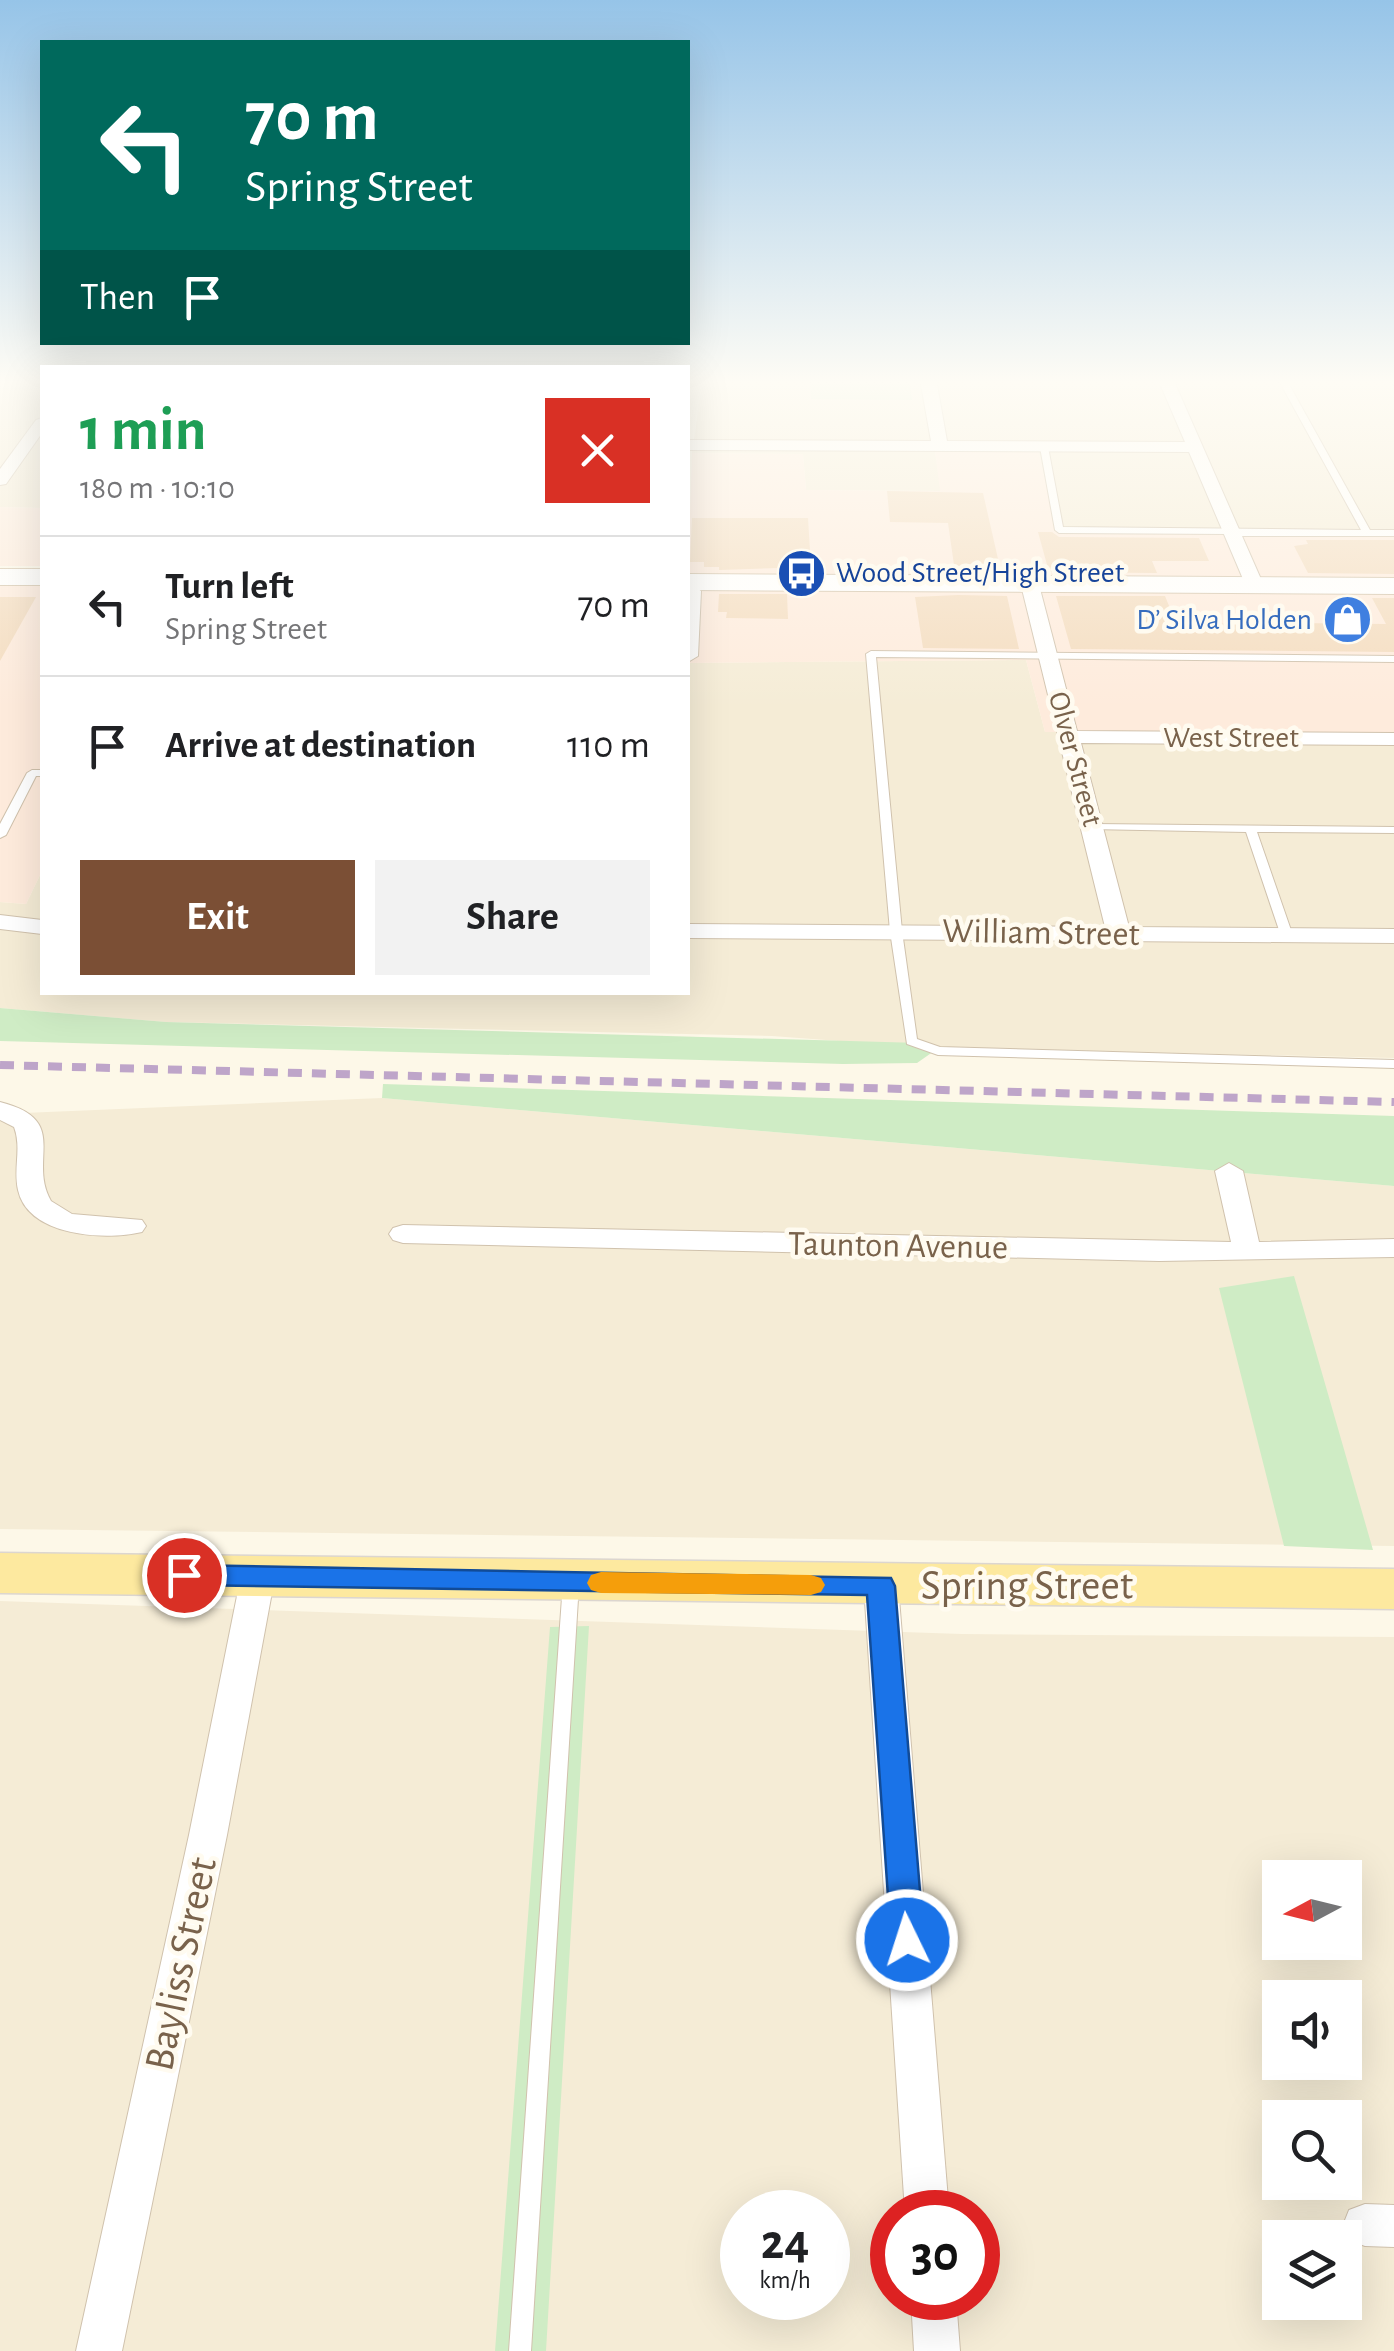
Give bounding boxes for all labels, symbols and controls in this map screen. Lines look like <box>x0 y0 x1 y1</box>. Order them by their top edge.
icon: left <box>80 80 210 210</box>
text: 70 m <box>245 83 379 153</box>
text: Spring Street <box>245 165 473 210</box>
icon: arrive <box>175 270 230 325</box>
text: Then <box>80 279 155 317</box>
button: close <box>545 398 650 503</box>
text: 1 min <box>80 401 206 461</box>
text: 180 m · 10:10 <box>80 472 235 504</box>
bus stop icon: Wood Street/High Street <box>775 547 827 599</box>
place label: Wood Street/High Street <box>836 558 1125 588</box>
text: Turn left <box>165 568 293 606</box>
icon: left <box>80 579 135 634</box>
text: 70 m <box>577 587 650 625</box>
shop icon: D’ Silva Holden <box>1321 594 1373 646</box>
place label: D’ Silva Holden <box>1136 605 1312 635</box>
text: Spring Street <box>165 613 327 645</box>
street label: Olver Street <box>1043 689 1107 830</box>
icon: arrive <box>80 719 135 774</box>
street label: West Street <box>1163 723 1299 753</box>
text: Arrive at destination <box>165 727 476 765</box>
text: 110 m <box>567 727 650 765</box>
button: Exit <box>80 860 355 975</box>
button: Share <box>375 860 650 975</box>
street label: William Street <box>942 914 1140 952</box>
street label: Taunton Avenue <box>788 1227 1008 1265</box>
pin <box>142 1533 227 1618</box>
icon: arrive <box>157 1548 212 1603</box>
street label: Spring Street <box>921 1565 1133 1607</box>
street label: Bayliss Street <box>138 1854 224 2074</box>
north arrow <box>1262 1860 1362 1960</box>
map controls <box>1262 1860 1362 2320</box>
position arrow <box>855 1888 959 1992</box>
button: sound <box>1262 1980 1362 2080</box>
button: search <box>1262 2100 1362 2200</box>
speed limit sign: 30 <box>870 2190 1000 2320</box>
text: 24 <box>761 2218 809 2268</box>
button: layers <box>1262 2220 1362 2320</box>
text: km/h <box>759 2268 811 2293</box>

